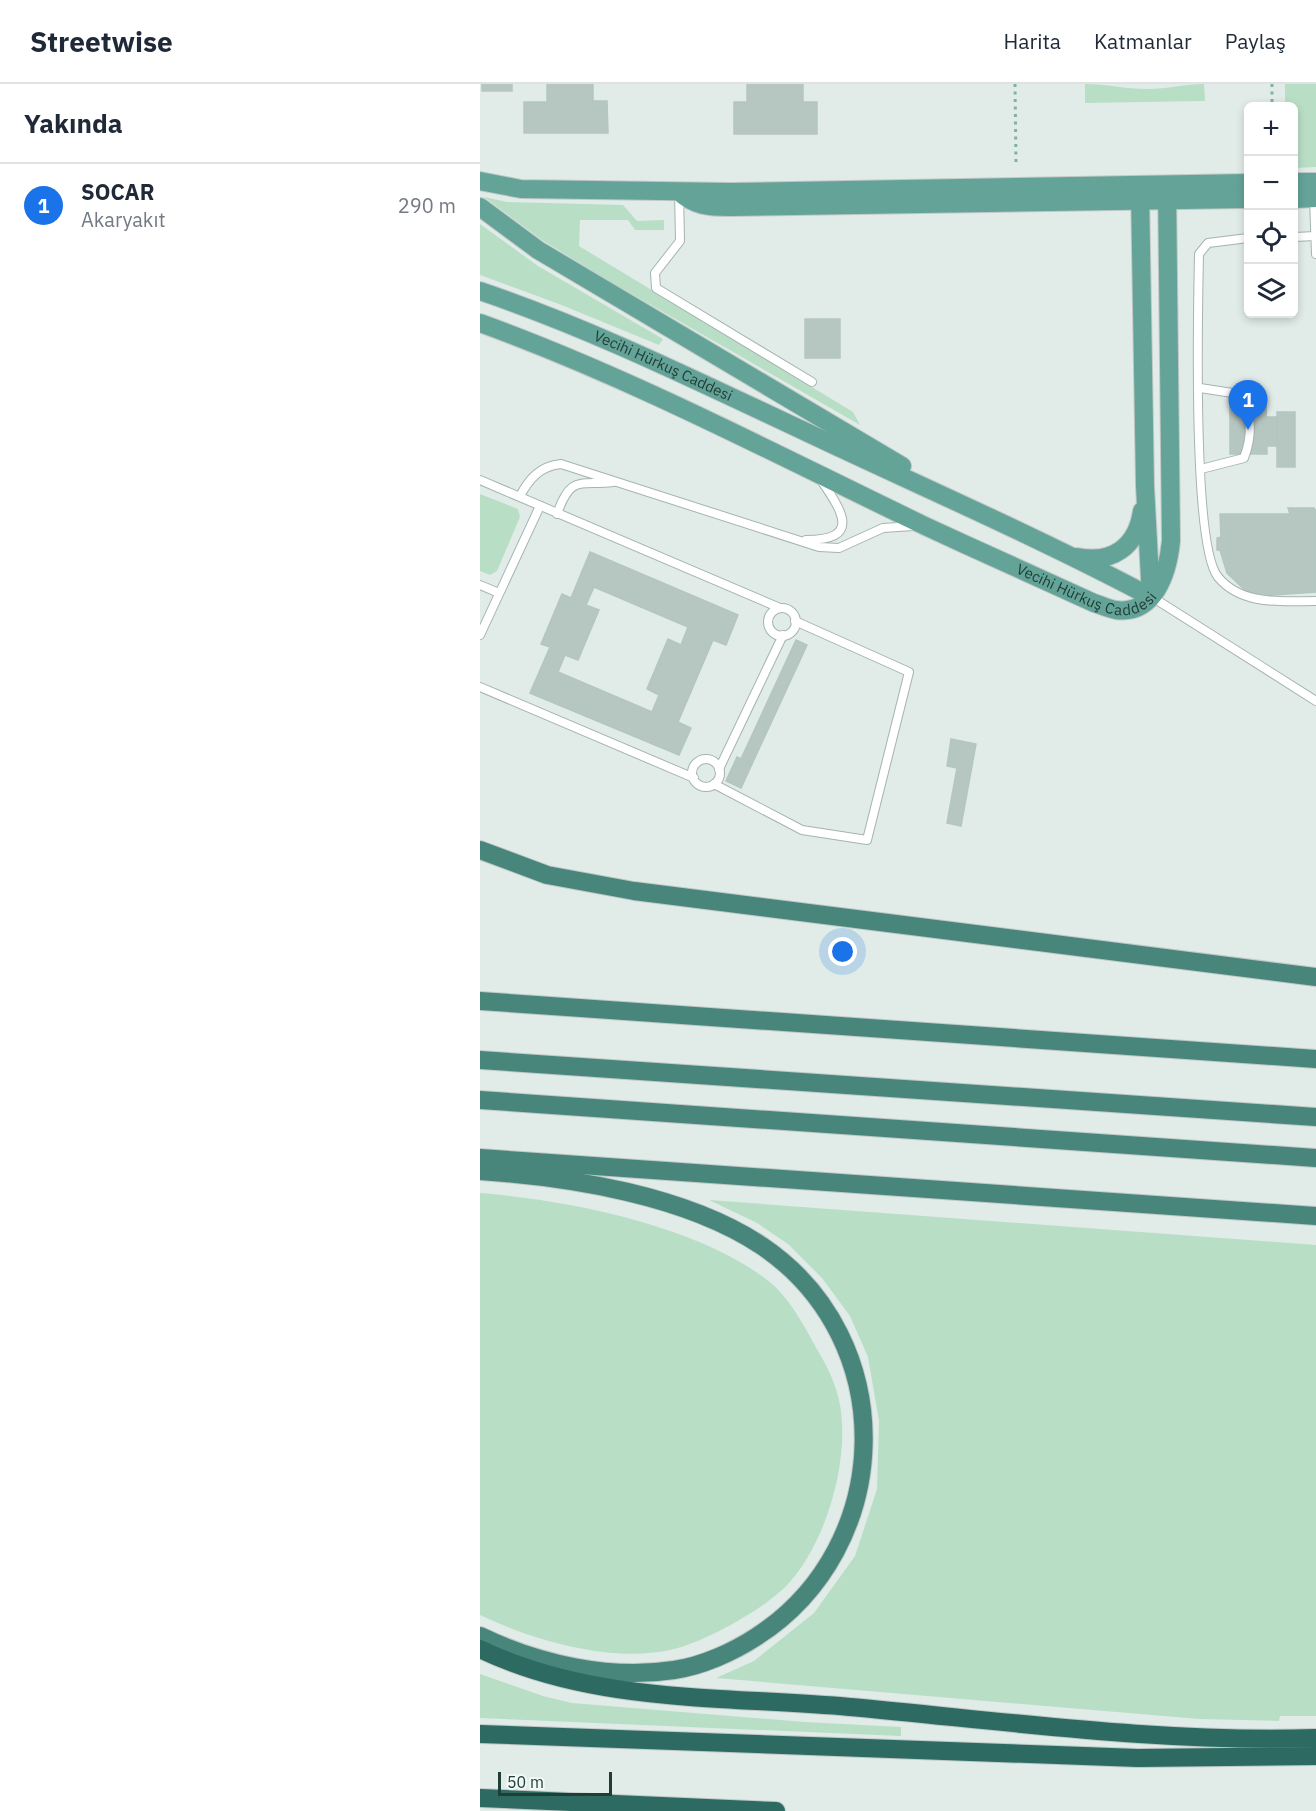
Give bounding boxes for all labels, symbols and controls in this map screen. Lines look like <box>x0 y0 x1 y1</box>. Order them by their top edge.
text: Streetwise <box>30 23 173 60</box>
text: Harita <box>1003 27 1061 55</box>
text: Katmanlar <box>1094 27 1192 55</box>
text: Paylaş <box>1225 27 1286 55</box>
map controls <box>1244 102 1298 318</box>
button: + <box>1244 102 1298 156</box>
text: Yakında <box>24 106 123 140</box>
button: − <box>1244 156 1298 210</box>
text: SOCAR <box>81 177 154 206</box>
text: 1 <box>38 192 50 219</box>
text: 290 m <box>398 192 456 219</box>
text: Akaryakıt <box>81 206 165 233</box>
button: locate <box>1244 210 1298 264</box>
button: layers <box>1244 264 1298 318</box>
street label: Vecihi Hürkuş Caddesi <box>591 326 736 405</box>
pin: 1 <box>1228 380 1268 430</box>
street label: Vecihi Hürkuş Caddesi <box>1014 559 1160 620</box>
your location <box>828 937 857 966</box>
scale bar <box>498 1769 612 1796</box>
text: 50 m <box>507 1772 544 1792</box>

